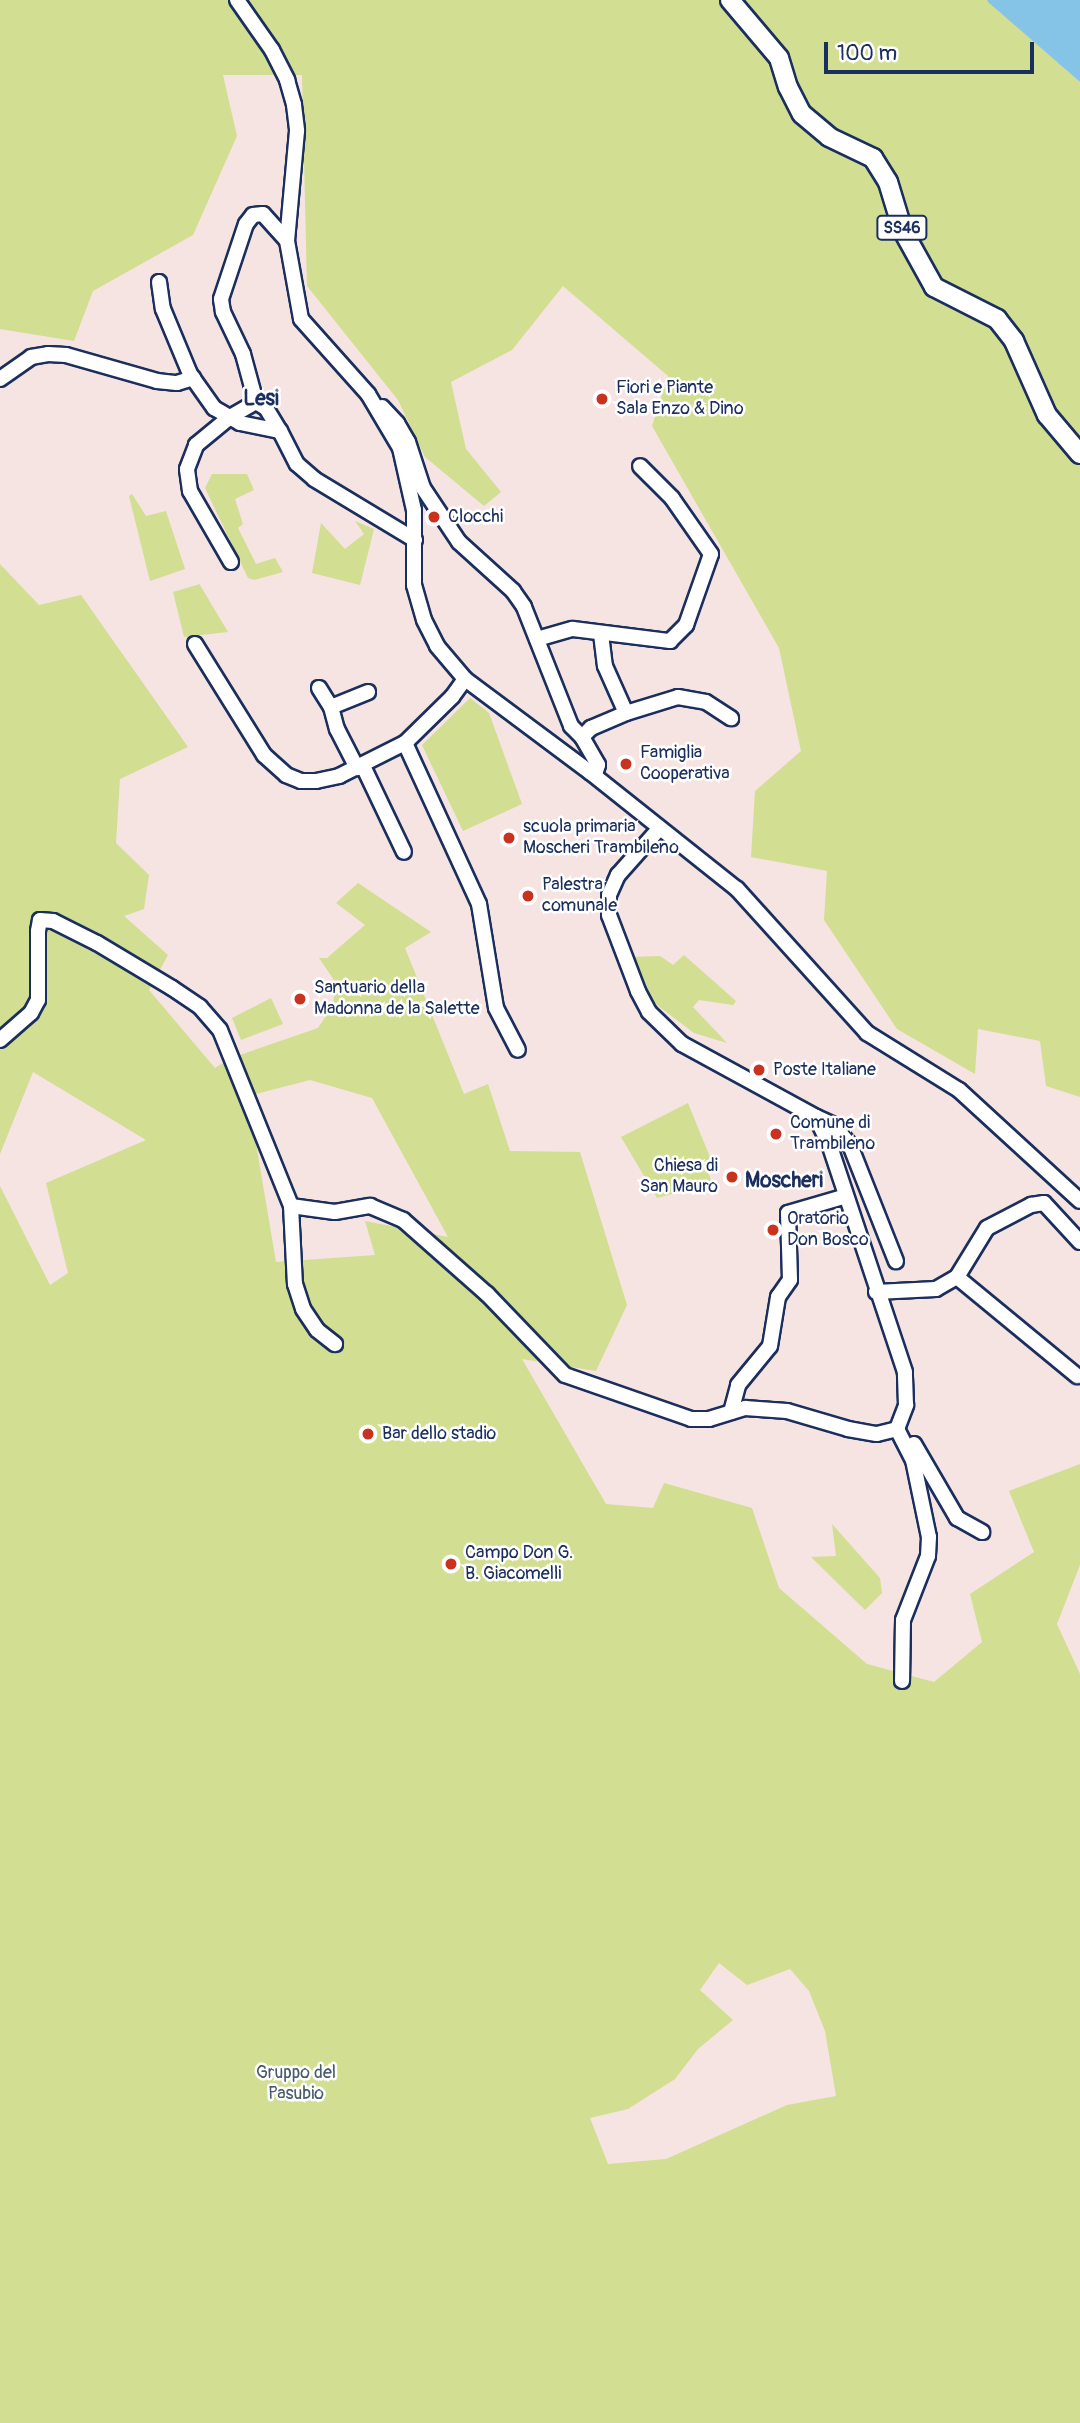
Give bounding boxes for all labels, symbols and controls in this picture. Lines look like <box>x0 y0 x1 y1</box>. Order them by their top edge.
scale bar <box>828 28 1038 72</box>
text: 100 m <box>837 40 897 67</box>
road number: SS46 <box>876 216 928 240</box>
place label: Fiori e Piante Sala Enzo & Dino <box>616 378 744 420</box>
district label: Lesi <box>243 386 279 412</box>
marker: Fiori e Piante Sala Enzo & Dino <box>594 391 610 407</box>
place label: Clocchi <box>448 506 503 528</box>
marker: Clocchi <box>426 509 442 525</box>
place label: Famiglia Cooperativa <box>640 743 730 786</box>
marker: Famiglia Cooperativa <box>618 756 634 772</box>
place label: scuola primaria Moscheri Trambileno <box>523 817 679 860</box>
marker: scuola primaria Moscheri Trambileno <box>501 830 517 846</box>
place label: Palestra comunale <box>542 875 617 917</box>
marker: Palestra comunale <box>520 888 536 904</box>
place label: Santuario della Madonna de la Salette <box>314 978 480 1020</box>
marker: Santuario della Madonna de la Salette <box>292 991 308 1007</box>
place label: Poste Italiane <box>773 1059 876 1081</box>
marker: Poste Italiane <box>751 1062 767 1078</box>
place label: Comune di Trambileno <box>790 1113 875 1156</box>
marker: Comune di Trambileno <box>768 1126 784 1142</box>
place label: Chiesa di San Mauro <box>640 1156 718 1198</box>
district label: Moscheri <box>745 1168 823 1194</box>
marker: Chiesa di San Mauro <box>724 1169 740 1185</box>
place label: Oratorio Don Bosco <box>787 1209 869 1252</box>
marker: Oratorio Don Bosco <box>765 1222 781 1238</box>
place label: Bar dello stadio <box>382 1423 496 1445</box>
marker: Bar dello stadio <box>360 1426 376 1442</box>
place label: Campo Don G. B. Giacomelli <box>465 1543 573 1586</box>
marker: Campo Don G. B. Giacomelli <box>443 1556 459 1572</box>
park label: Gruppo del Pasubio <box>256 2063 336 2106</box>

